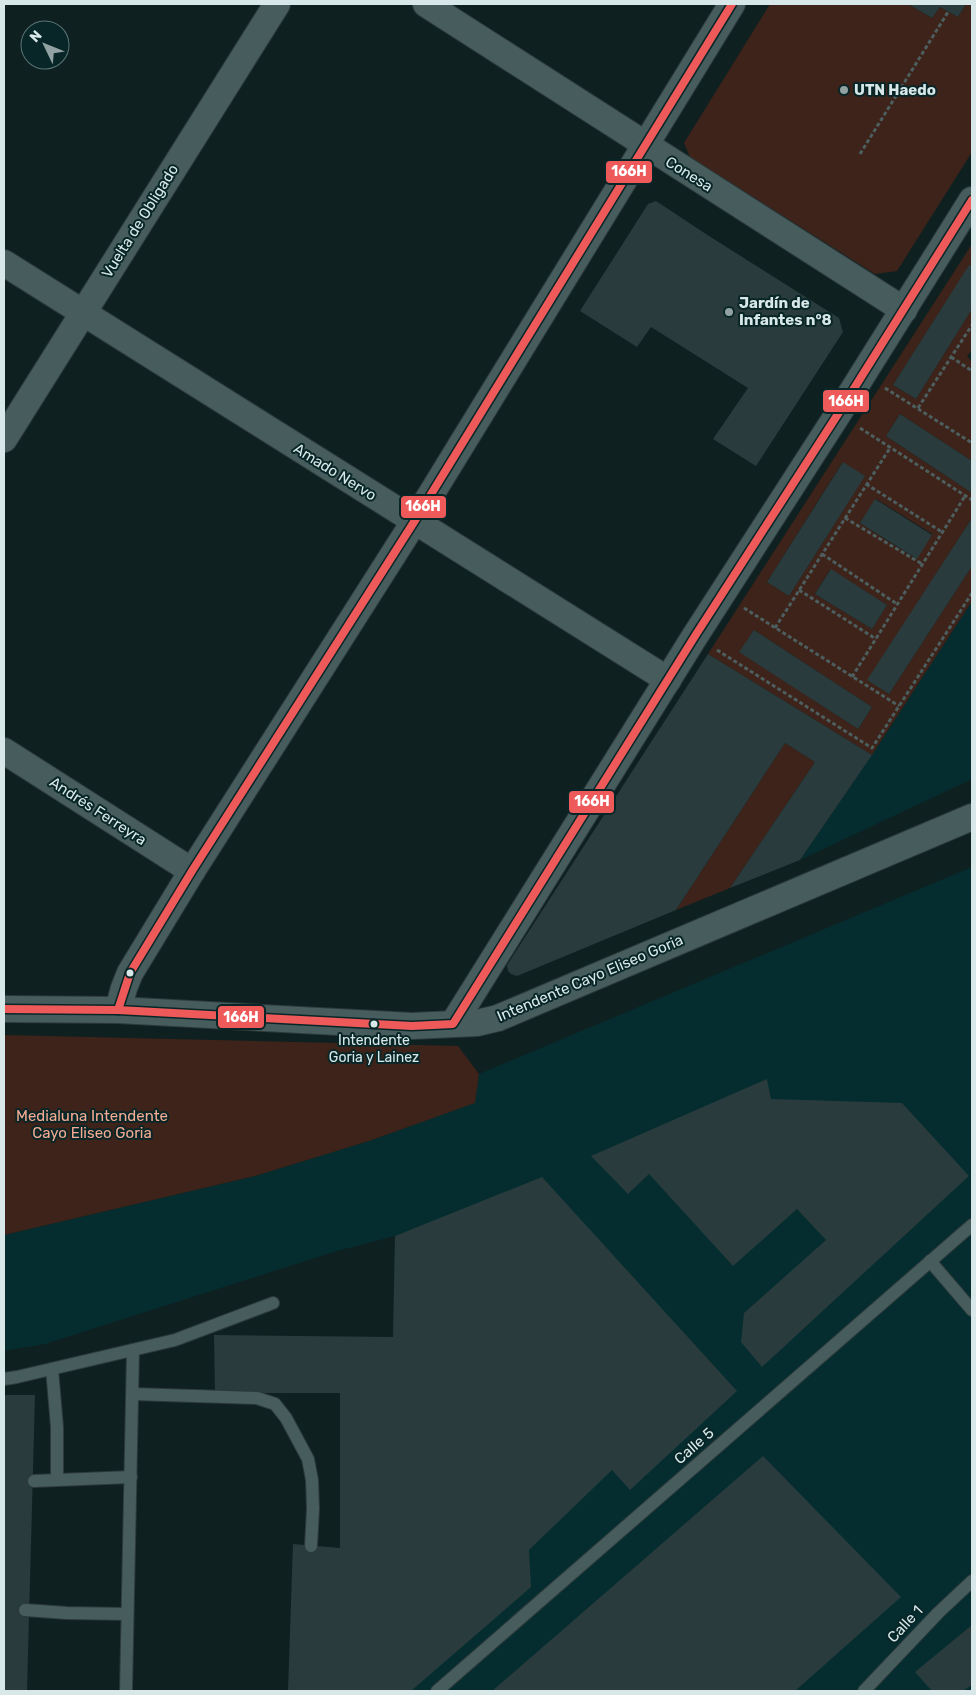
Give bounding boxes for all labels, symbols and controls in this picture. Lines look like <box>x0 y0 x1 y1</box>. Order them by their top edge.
north arrow <box>20 20 70 70</box>
text: N <box>26 27 46 46</box>
place label: UTN Haedo <box>854 81 936 99</box>
marker: UTN Haedo <box>838 84 850 96</box>
street label: Conesa <box>662 153 716 195</box>
line badge: 166H <box>605 160 653 184</box>
street label: Vuelta de Obligado <box>98 161 182 281</box>
text: 166H <box>611 163 647 180</box>
place label: Jardín de Infantes n°8 <box>739 294 832 329</box>
marker: Jardín de Infantes n°8 <box>723 306 735 318</box>
line badge: 166H <box>822 389 870 413</box>
text: 166H <box>828 393 864 410</box>
street label: Amado Nervo <box>290 439 380 505</box>
line badge: 166H <box>400 495 447 519</box>
text: 166H <box>405 498 441 515</box>
street label: Andrés Ferreyra <box>46 773 150 849</box>
line badge: 166H <box>568 790 615 814</box>
text: 166H <box>574 793 610 810</box>
street label: Intendente Cayo Eliseo Goria <box>494 931 686 1025</box>
unlabelled marker <box>125 968 135 978</box>
line badge: 166H <box>217 1005 265 1029</box>
text: 166H <box>223 1009 259 1026</box>
marker: Intendente Goria y Lainez <box>369 1019 379 1029</box>
place label: Intendente Goria y Lainez <box>329 1032 419 1066</box>
park label: Medialuna Intendente Cayo Eliseo Goria <box>16 1107 168 1142</box>
street label: Calle 5 <box>671 1424 718 1468</box>
street label: Calle 1 <box>883 1602 927 1646</box>

